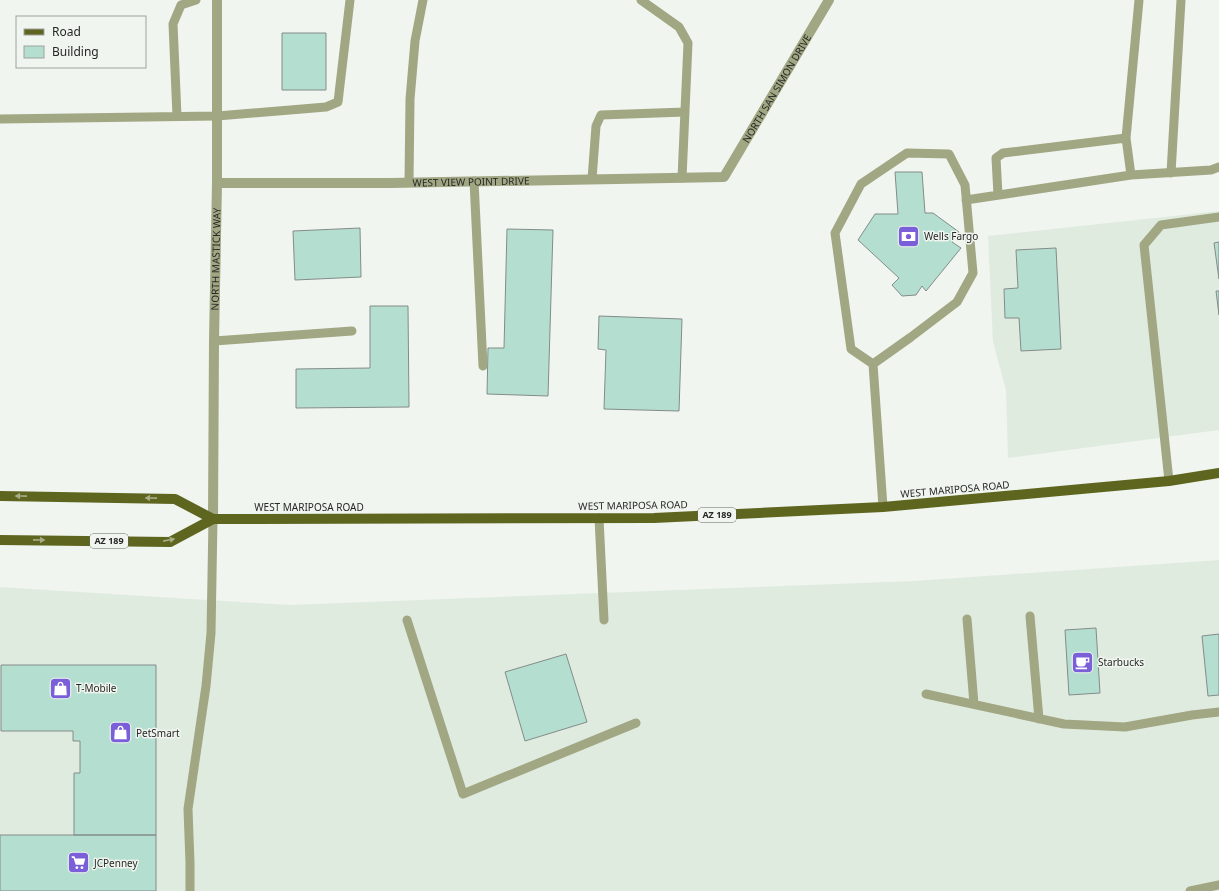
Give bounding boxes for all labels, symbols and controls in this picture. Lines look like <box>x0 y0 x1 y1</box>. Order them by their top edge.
legend <box>16 16 146 68</box>
text: Road <box>52 23 81 40</box>
street label: NORTH SAN SIMON DRIVE <box>739 32 814 145</box>
text: Building <box>52 43 99 60</box>
street label: WEST VIEW POINT DRIVE <box>412 173 530 190</box>
street label: NORTH MASTICK WAY <box>208 207 224 310</box>
bank icon: Wells Fargo <box>895 223 921 249</box>
place label: Wells Fargo <box>924 229 978 243</box>
street label: WEST MARIPOSA ROAD <box>900 477 1010 501</box>
one-way arrow <box>14 493 27 499</box>
one-way arrow <box>144 495 157 501</box>
street label: WEST MARIPOSA ROAD <box>578 497 688 513</box>
street label: WEST MARIPOSA ROAD <box>254 500 364 514</box>
road number: AZ 189 <box>698 508 736 522</box>
road number: AZ 189 <box>90 534 128 548</box>
one-way arrow <box>33 537 46 543</box>
one-way arrow <box>162 537 175 543</box>
cafe icon: Starbucks <box>1070 649 1096 675</box>
place label: Starbucks <box>1098 655 1144 669</box>
shop icon: T-Mobile <box>47 675 73 701</box>
place label: T-Mobile <box>76 681 117 695</box>
shop icon: PetSmart <box>108 720 134 746</box>
place label: PetSmart <box>136 726 180 740</box>
supermarket icon: JCPenney <box>65 850 91 876</box>
place label: JCPenney <box>93 856 139 870</box>

